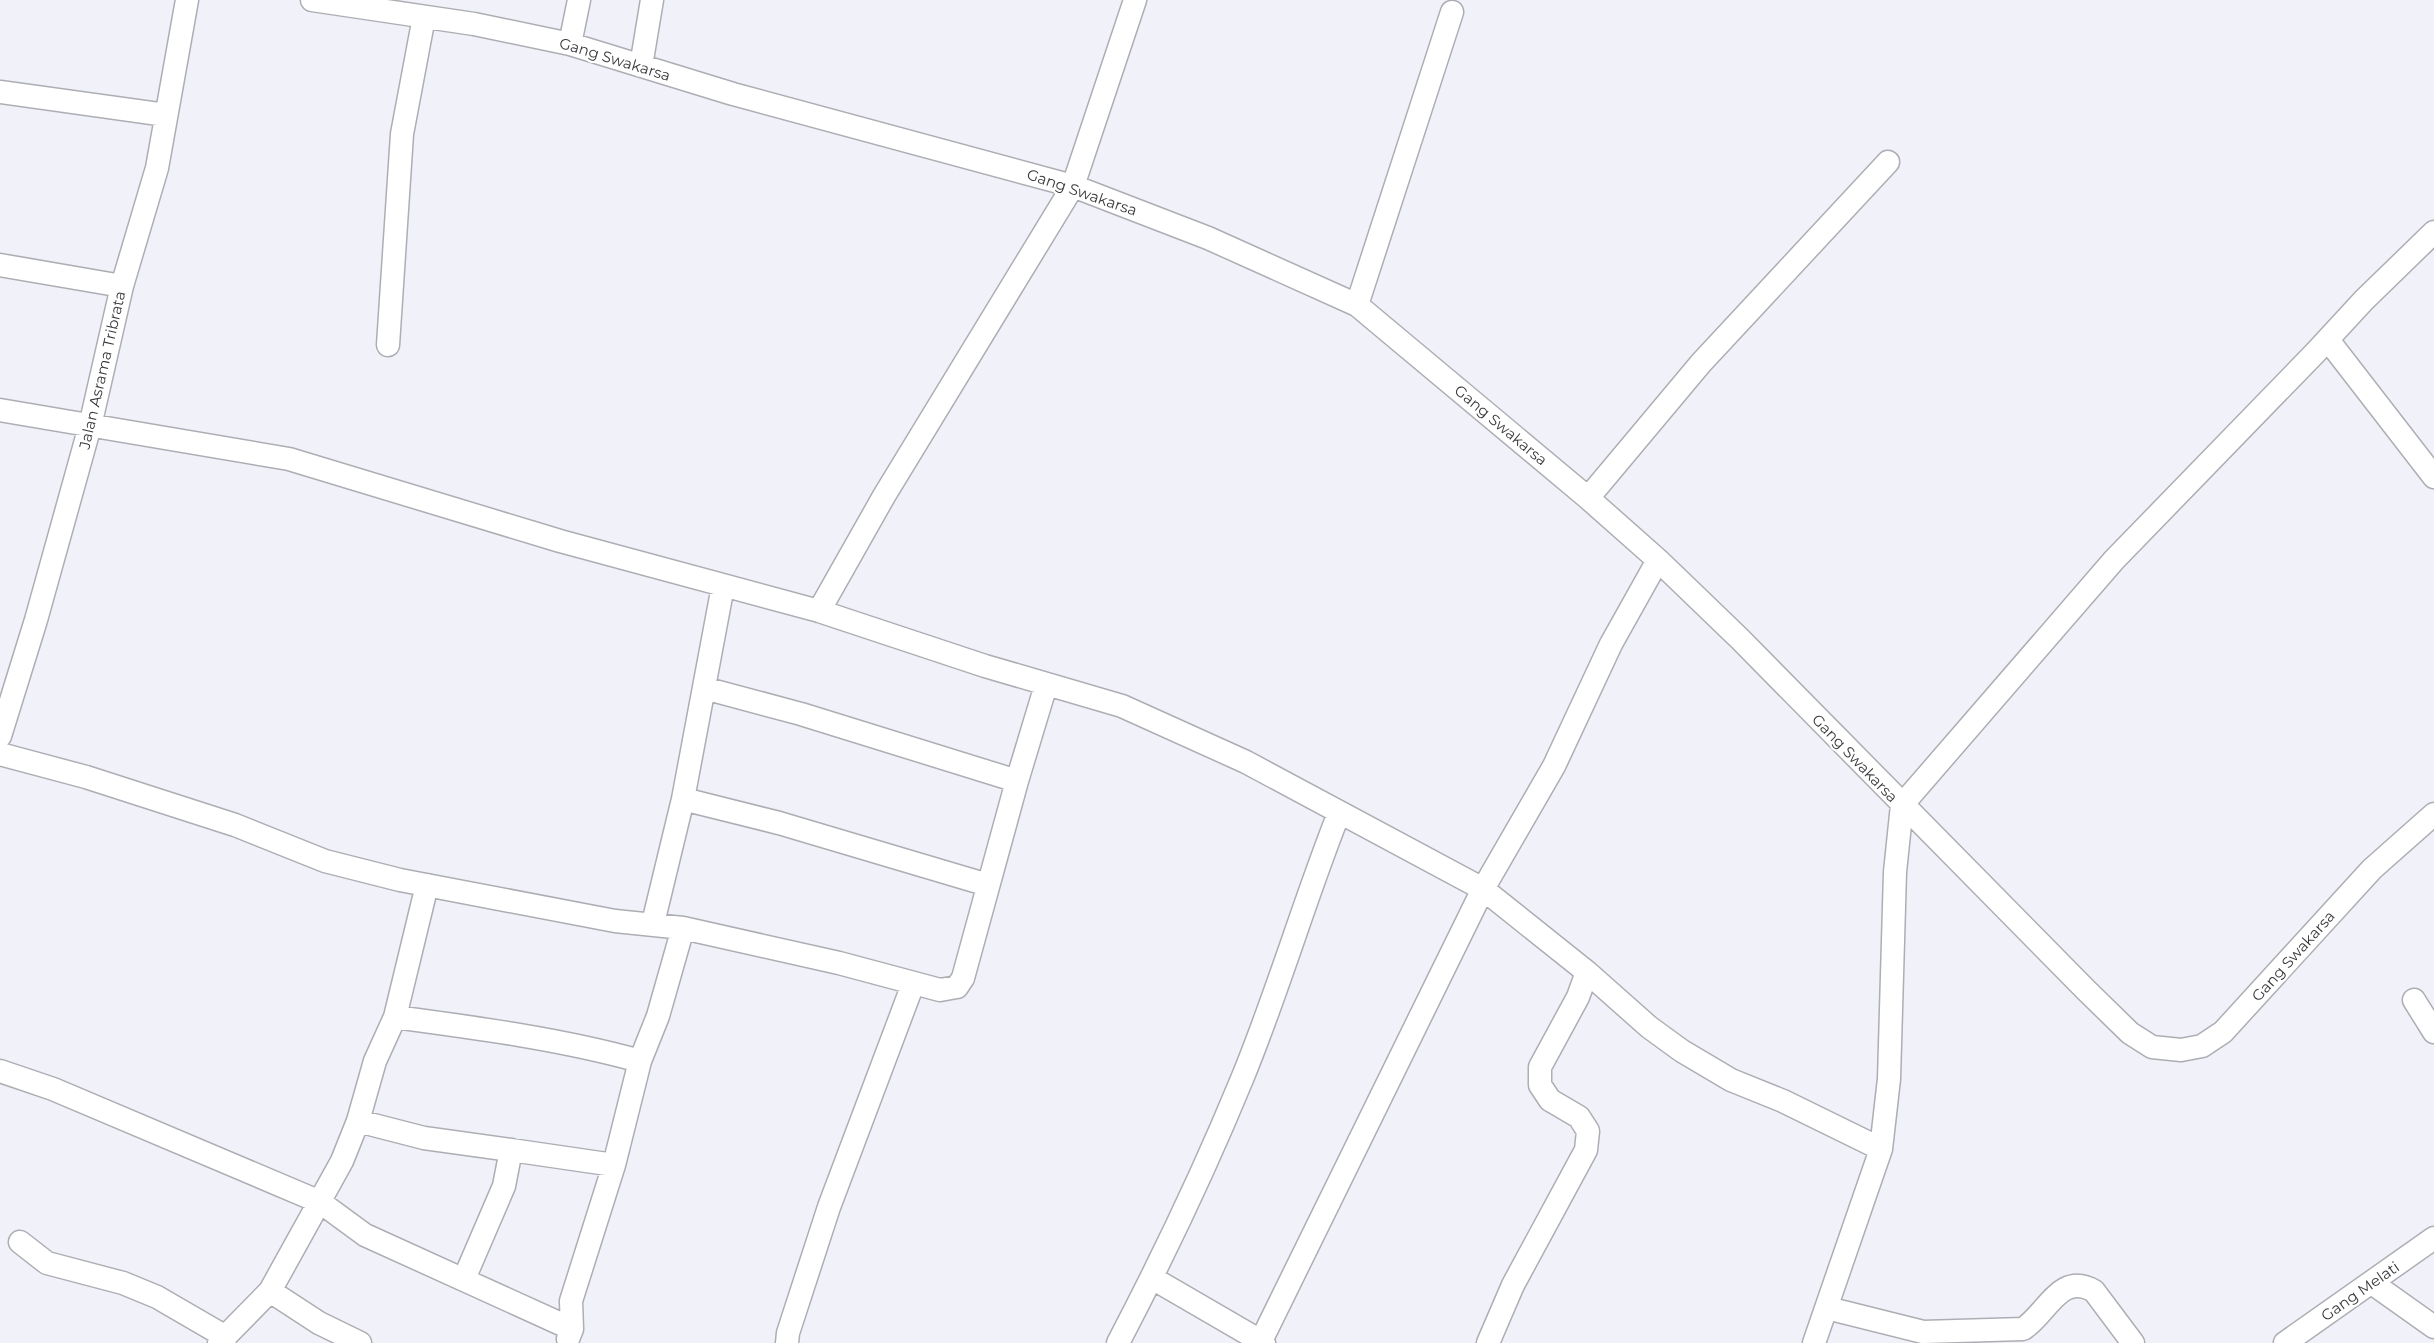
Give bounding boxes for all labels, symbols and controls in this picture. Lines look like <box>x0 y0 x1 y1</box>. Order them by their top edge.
street label: Gang Swakarsa <box>557 33 673 85</box>
street label: Gang Swakarsa <box>1024 164 1140 220</box>
street label: Jalan Asrama Tribrata <box>74 289 129 452</box>
street label: Gang Swakarsa <box>1451 381 1551 469</box>
street label: Gang Swakarsa <box>1808 710 1902 806</box>
street label: Gang Swakarsa <box>2247 907 2339 1005</box>
street label: Gang Melati <box>2317 1257 2403 1325</box>

